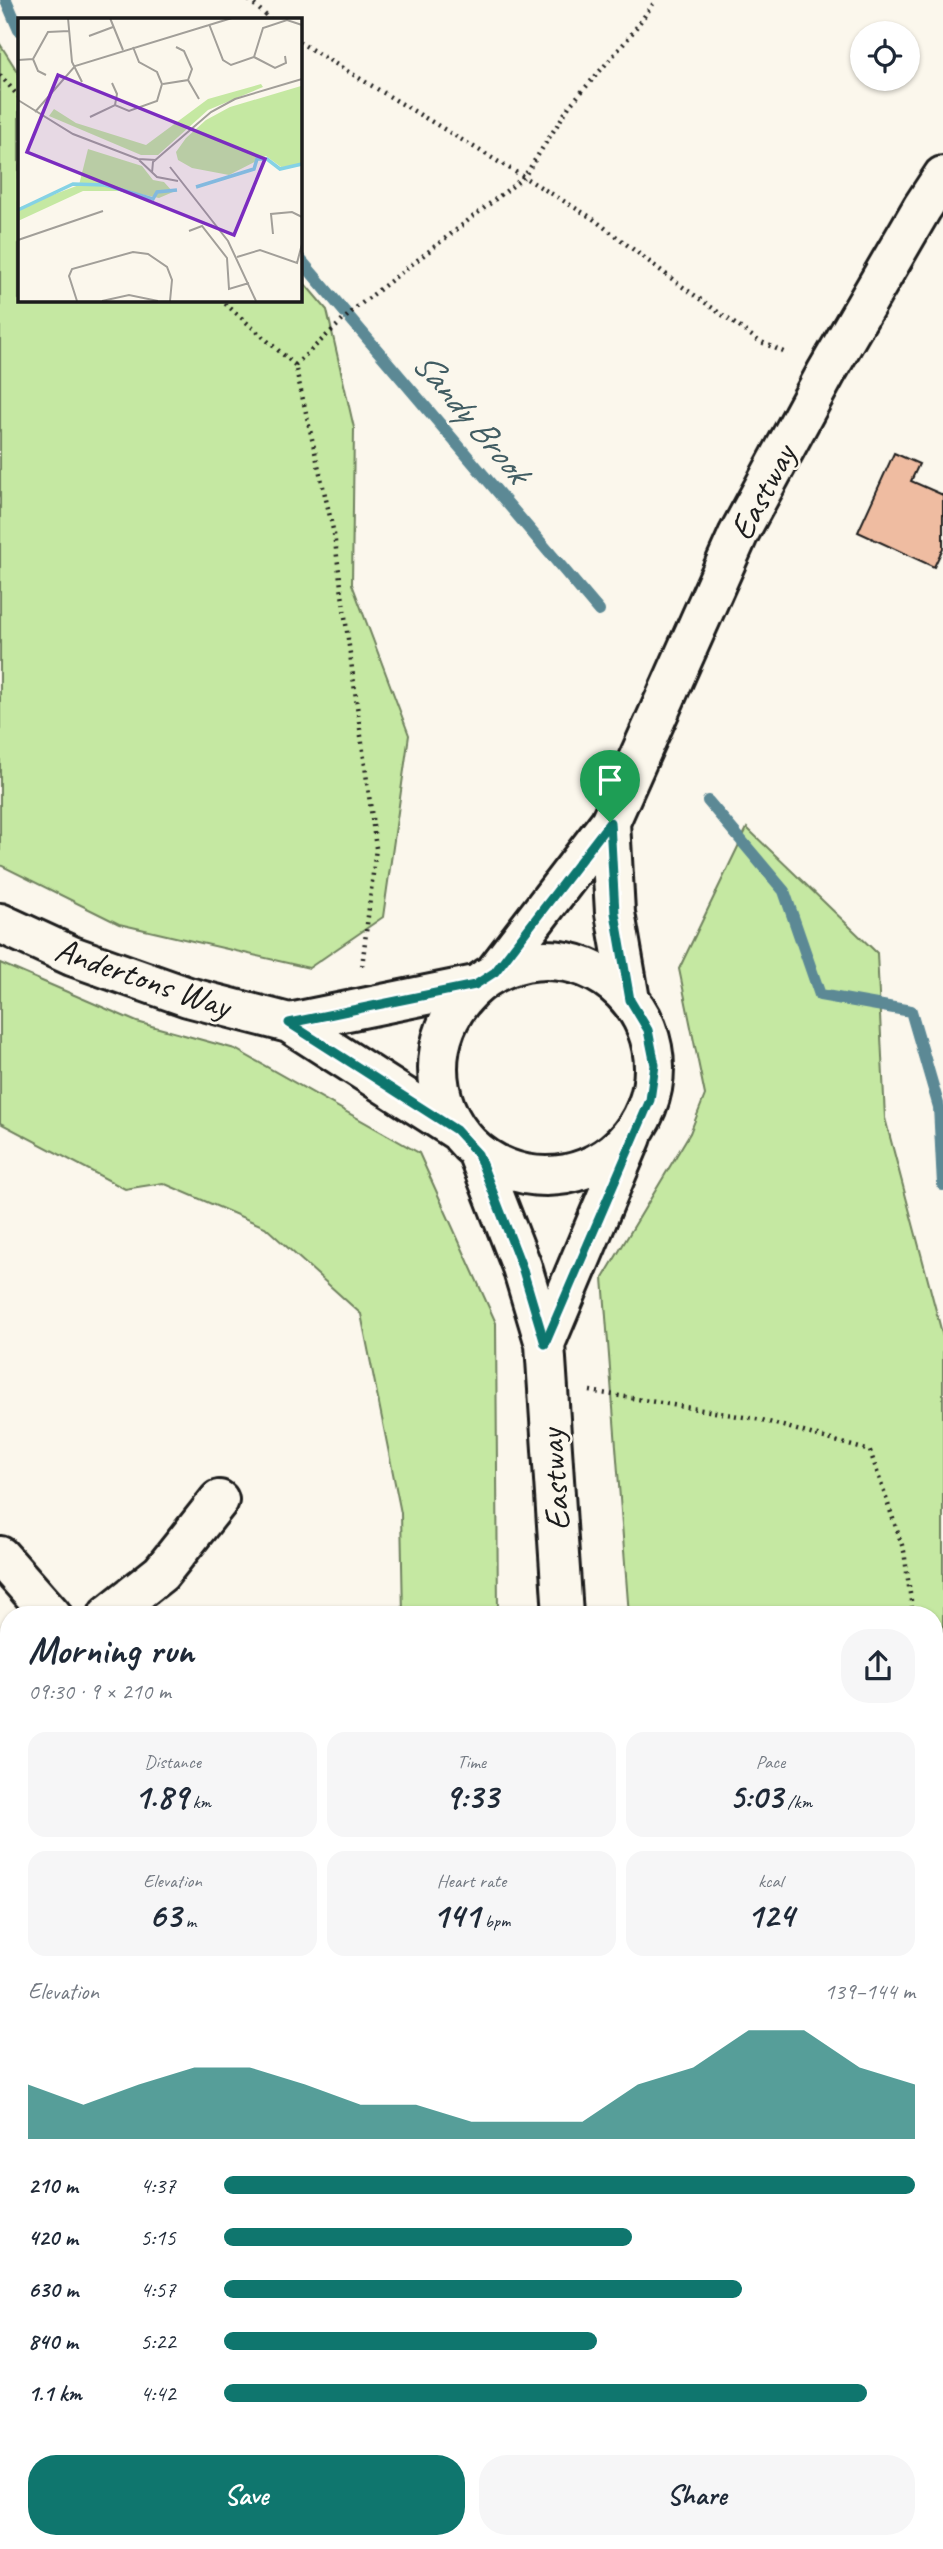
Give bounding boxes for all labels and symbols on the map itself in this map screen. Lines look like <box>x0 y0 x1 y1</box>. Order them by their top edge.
inset map <box>18 18 301 301</box>
water label: Sandy Brook <box>403 341 544 496</box>
street label: Eastway <box>719 434 808 548</box>
pin <box>580 750 640 822</box>
street label: Andertons Way <box>49 927 239 1029</box>
street label: Eastway <box>528 1425 580 1532</box>

